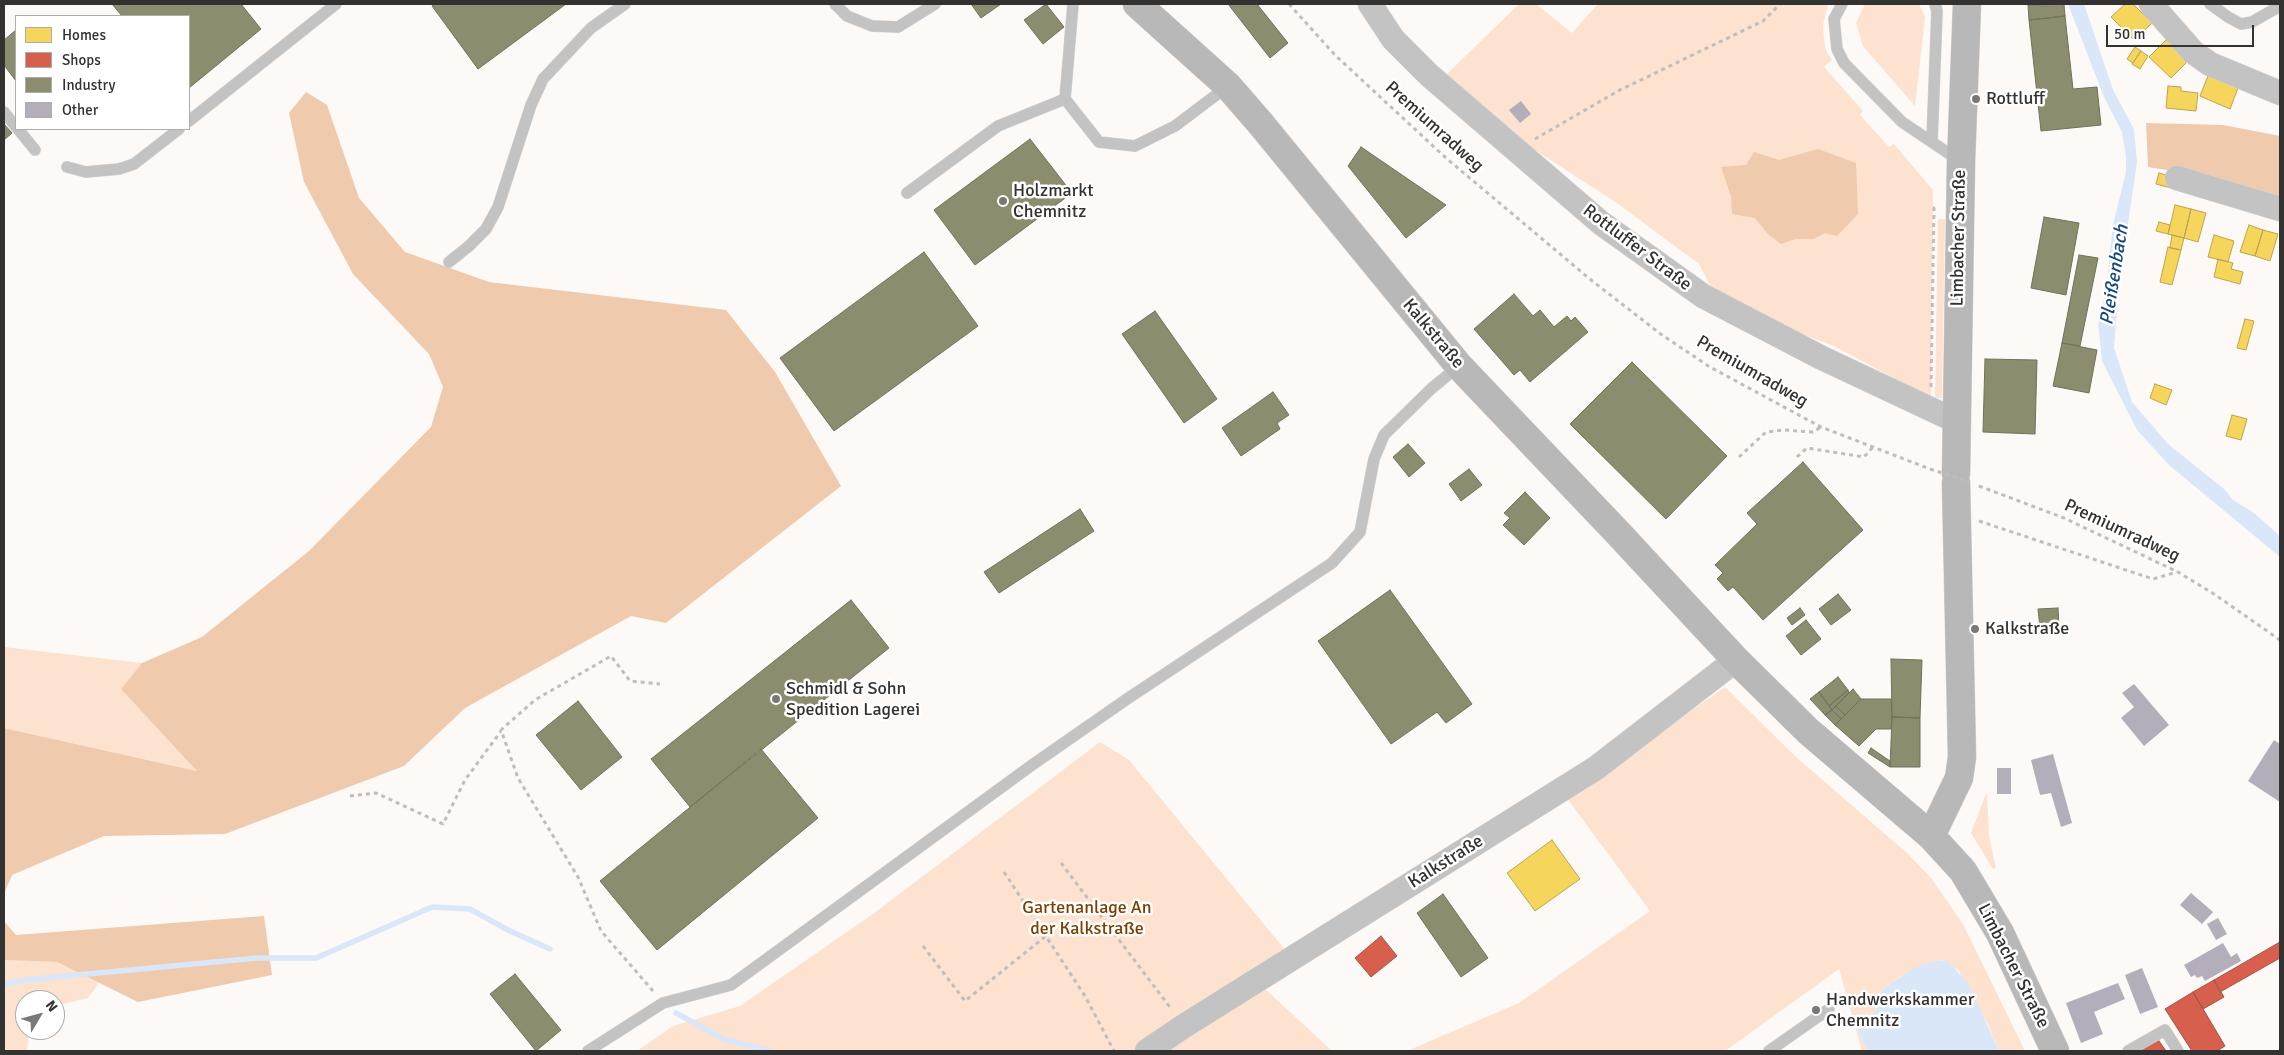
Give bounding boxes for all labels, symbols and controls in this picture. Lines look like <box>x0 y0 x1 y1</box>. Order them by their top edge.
legend <box>15 15 190 130</box>
scale bar <box>2109 15 2256 47</box>
text: 50 m <box>2114 25 2145 43</box>
text: Homes <box>62 26 106 44</box>
text: Shops <box>62 51 101 69</box>
text: Industry <box>62 76 115 94</box>
street label: Premiumradweg <box>1380 77 1488 177</box>
place label: Rottluff <box>1986 88 2045 110</box>
marker: Rottluff <box>1970 93 1982 105</box>
text: Other <box>62 101 98 119</box>
street label: Limbacher Straße <box>1947 169 1971 307</box>
place label: Holzmarkt Chemnitz <box>1013 180 1094 222</box>
marker: Holzmarkt Chemnitz <box>997 195 1009 207</box>
street label: Rottluffer Straße <box>1578 200 1696 296</box>
water label: Pleißenbach <box>2096 223 2134 327</box>
street label: Kalkstraße <box>1398 295 1468 373</box>
street label: Premiumradweg <box>1692 331 1812 413</box>
street label: Premiumradweg <box>2061 495 2183 567</box>
place label: Kalkstraße <box>1985 618 2069 640</box>
marker: Kalkstraße <box>1969 623 1981 635</box>
place label: Schmidl & Sohn Spedition Lagerei <box>786 678 920 721</box>
marker: Schmidl & Sohn Spedition Lagerei <box>770 693 782 705</box>
street label: Kalkstraße <box>1405 831 1487 893</box>
park label: Gartenanlage An der Kalkstraße <box>1022 897 1152 940</box>
street label: Limbacher Straße <box>1972 900 2054 1032</box>
place label: Handwerkskammer Chemnitz <box>1826 989 1974 1032</box>
north arrow <box>15 990 65 1040</box>
text: N <box>42 997 61 1015</box>
marker: Handwerkskammer Chemnitz <box>1810 1004 1822 1016</box>

